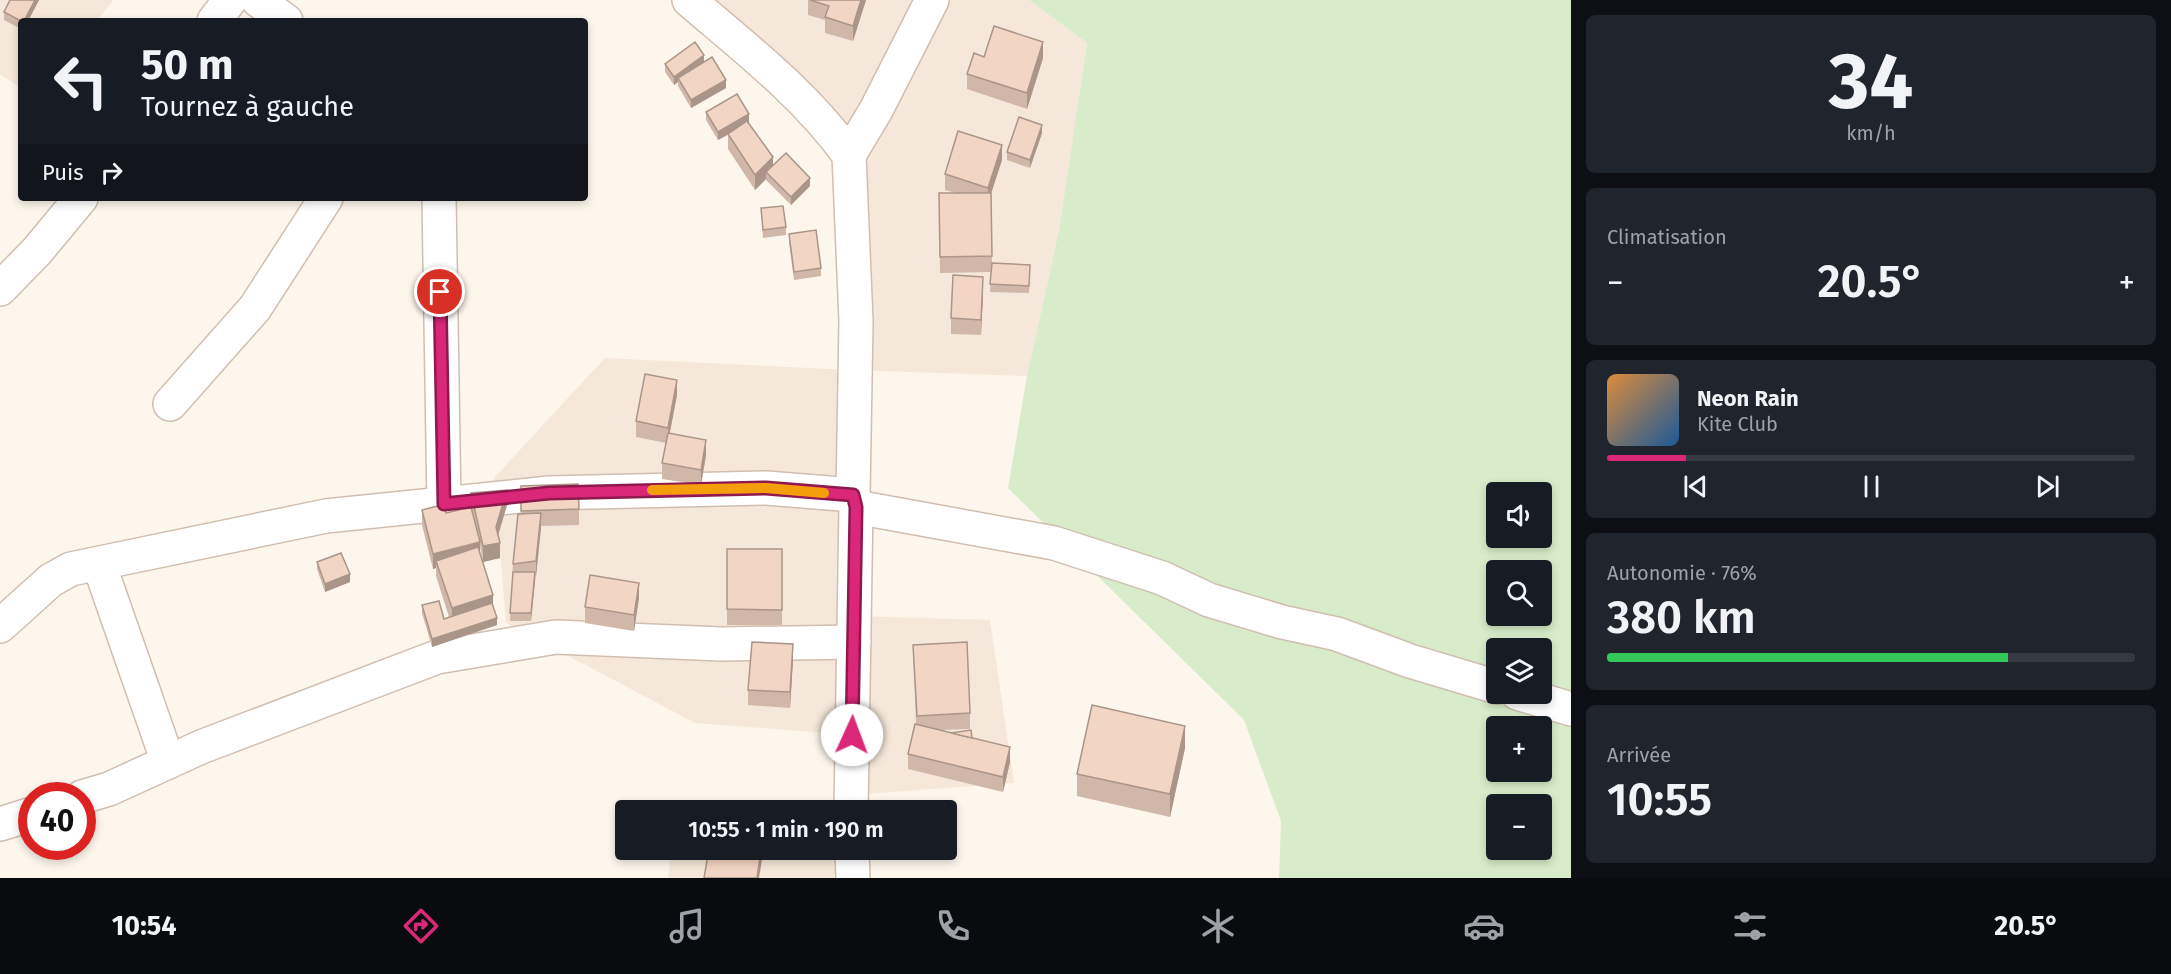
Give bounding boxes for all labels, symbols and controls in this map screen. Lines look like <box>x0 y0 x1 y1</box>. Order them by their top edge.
text: 34 <box>1829 35 1913 129</box>
text: 50 m <box>141 40 234 90</box>
icon: left <box>42 42 120 120</box>
text: Tournez à gauche <box>141 91 354 123</box>
text: km/h <box>1846 121 1896 145</box>
icon: right <box>95 156 128 189</box>
text: Puis <box>42 159 83 186</box>
text: Climatisation <box>1607 225 1727 249</box>
text: 20.5° <box>1817 255 1925 309</box>
text: − <box>1607 263 1624 303</box>
text: + <box>2119 263 2135 303</box>
pin <box>414 266 465 317</box>
icon: arrive <box>423 275 456 308</box>
text: Neon Rain <box>1697 385 1799 412</box>
text: Kite Club <box>1697 412 1778 436</box>
icon: previous <box>1679 470 1712 503</box>
icon: pause <box>1855 470 1888 503</box>
icon: next <box>2031 470 2064 503</box>
map controls <box>1486 482 1552 860</box>
button: sound <box>1486 482 1552 548</box>
button: search <box>1486 560 1552 626</box>
text: Autonomie · 76% <box>1607 561 1757 585</box>
text: 380 km <box>1607 591 1756 645</box>
button: layers <box>1486 638 1552 704</box>
position arrow <box>820 703 884 767</box>
button: + <box>1486 716 1552 782</box>
text: Arrivée <box>1607 743 1671 767</box>
text: 10:55 <box>1607 773 1712 827</box>
speed limit sign: 40 <box>18 782 96 860</box>
button: − <box>1486 794 1552 860</box>
text: 10:55 · 1 min · 190 m <box>688 816 884 843</box>
icon: directions <box>400 905 442 947</box>
icon: music <box>666 905 708 947</box>
icon: phone <box>932 905 974 947</box>
icon: climate <box>1197 905 1239 947</box>
icon: car <box>1463 905 1505 947</box>
icon: filters <box>1729 905 1771 947</box>
text: 10:54 <box>112 910 177 942</box>
text: 20.5° <box>1994 910 2059 942</box>

